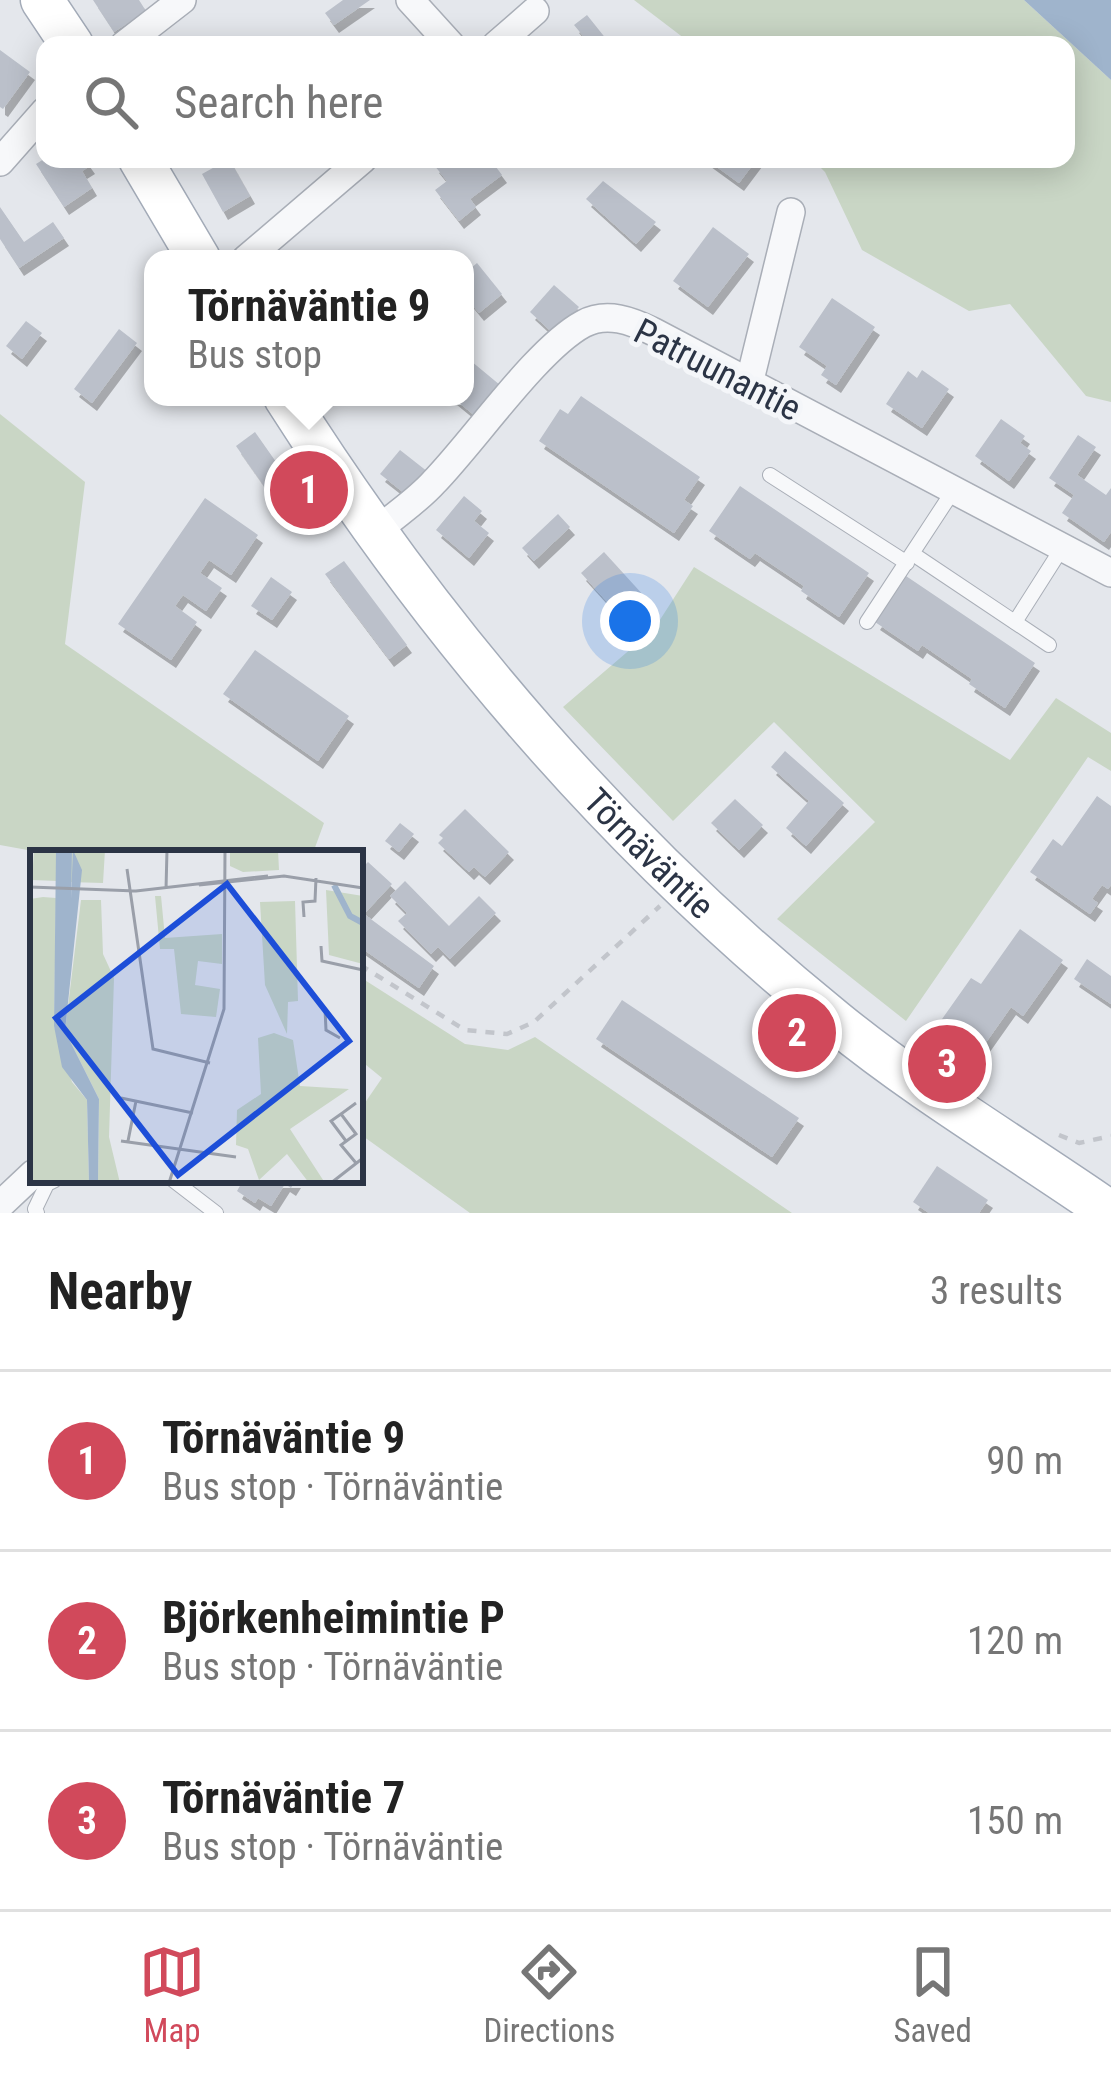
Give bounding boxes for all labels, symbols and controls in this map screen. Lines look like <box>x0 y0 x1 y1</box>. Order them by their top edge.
search box <box>36 36 1075 168</box>
icon: search <box>78 69 144 135</box>
text: Search here <box>174 76 383 129</box>
popup <box>144 250 474 406</box>
text: Törnäväntie 9 <box>187 279 431 332</box>
street label: Patruunantie <box>627 310 808 430</box>
text: Bus stop <box>187 332 322 378</box>
pin: 1 <box>270 445 348 535</box>
your location <box>600 591 660 651</box>
street label: Törnäväntie <box>575 780 722 927</box>
inset map <box>30 850 363 1183</box>
pin: 2 <box>758 988 836 1078</box>
pin: 3 <box>908 1019 986 1109</box>
text: Nearby <box>48 1262 192 1321</box>
text: 3 results <box>930 1268 1063 1314</box>
text: Törnäväntie 9 <box>162 1411 405 1464</box>
text: 1 <box>77 1438 97 1484</box>
text: 90 m <box>986 1438 1063 1484</box>
text: Bus stop · Törnäväntie <box>162 1464 503 1510</box>
text: Björkenheimintie P <box>162 1591 505 1644</box>
text: 2 <box>77 1618 97 1664</box>
text: 120 m <box>967 1618 1063 1664</box>
text: Bus stop · Törnäväntie <box>162 1644 503 1690</box>
text: Törnäväntie 7 <box>162 1771 405 1824</box>
text: 3 <box>77 1798 97 1844</box>
text: 150 m <box>967 1798 1063 1844</box>
text: Bus stop · Törnäväntie <box>162 1824 503 1870</box>
tab: Map <box>139 1939 205 2050</box>
tab: Directions <box>483 1939 615 2050</box>
tab: Saved <box>893 1939 972 2050</box>

